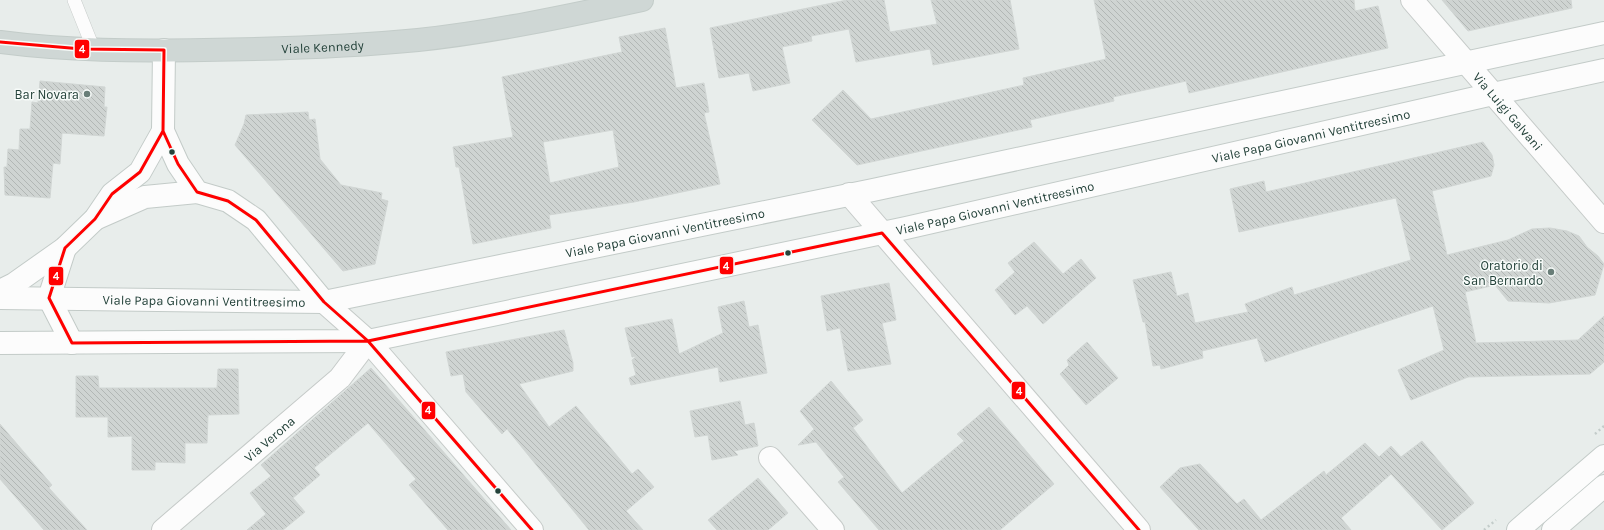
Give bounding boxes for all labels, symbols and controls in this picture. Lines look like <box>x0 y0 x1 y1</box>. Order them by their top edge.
street label: Viale Kennedy <box>281 37 364 56</box>
line badge: 4 <box>74 39 90 59</box>
text: 4 <box>79 43 86 56</box>
street label: Via Luigi Galvani <box>1470 69 1546 154</box>
place label: Bar Novara <box>14 87 79 102</box>
marker: Bar Novara <box>82 89 92 99</box>
street label: Viale Papa Giovanni Ventitreesimo <box>1210 106 1412 166</box>
unlabelled marker <box>167 147 177 157</box>
street label: Viale Papa Giovanni Ventitreesimo <box>895 178 1096 238</box>
street label: Viale Papa Giovanni Ventitreesimo <box>564 205 766 261</box>
unlabelled marker <box>783 248 793 258</box>
line badge: 4 <box>719 256 734 275</box>
place label: Oratorio di San Bernardo <box>1463 258 1543 288</box>
text: 4 <box>723 260 730 273</box>
line badge: 4 <box>48 266 64 286</box>
marker: Oratorio di San Bernardo <box>1546 267 1556 277</box>
text: 4 <box>53 270 60 283</box>
street label: Viale Papa Giovanni Ventitreesimo <box>102 292 306 310</box>
line badge: 4 <box>1011 381 1026 400</box>
text: 4 <box>1016 385 1023 398</box>
line badge: 4 <box>421 401 436 420</box>
text: 4 <box>425 404 432 417</box>
street label: Via Verona <box>241 413 298 465</box>
unlabelled marker <box>493 486 503 496</box>

